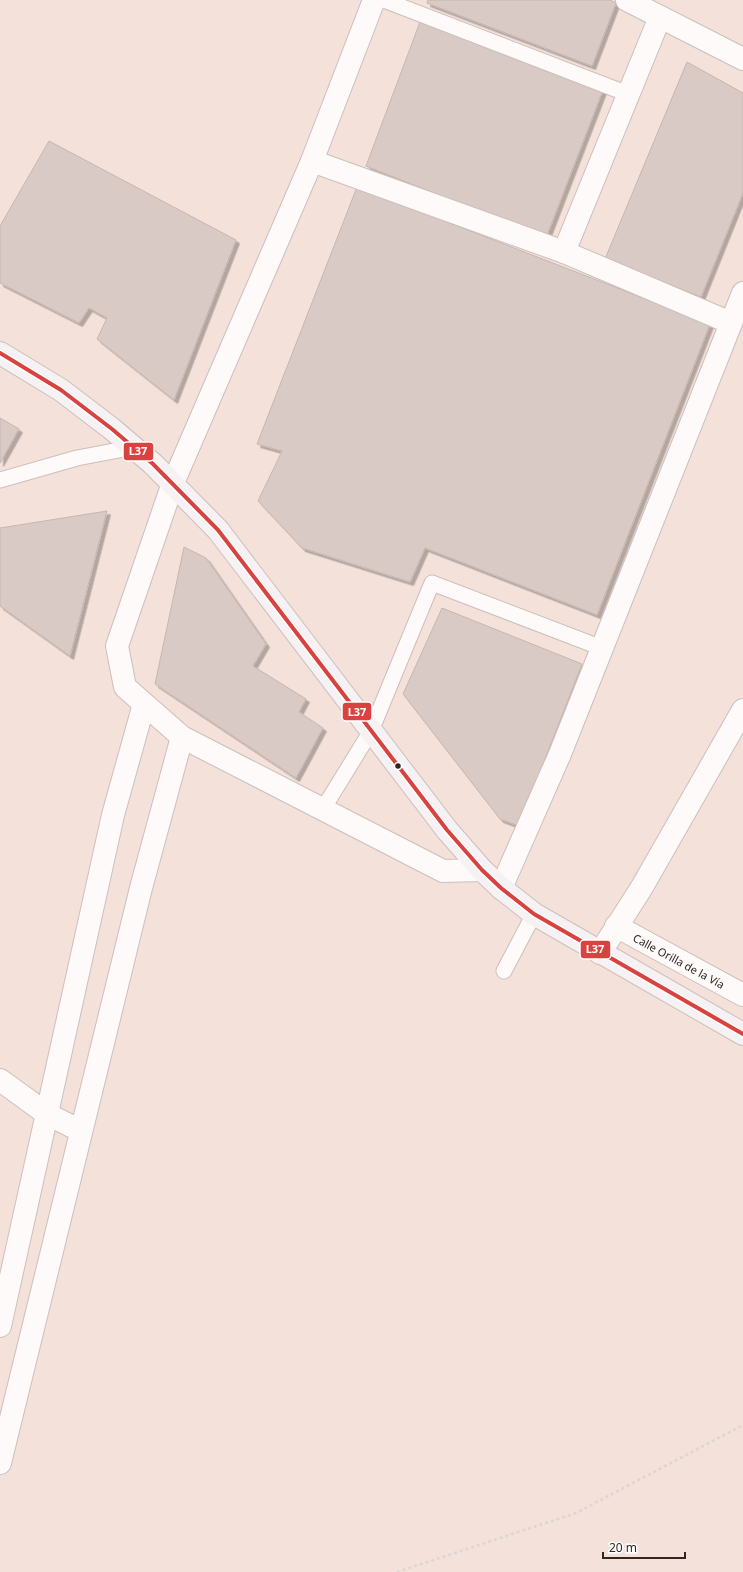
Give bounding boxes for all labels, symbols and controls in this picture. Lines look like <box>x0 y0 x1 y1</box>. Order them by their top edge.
line badge: L37 <box>123 442 154 461</box>
text: L37 <box>129 443 147 458</box>
line badge: L37 <box>342 702 372 721</box>
text: L37 <box>348 704 366 719</box>
unlabelled marker <box>393 761 403 771</box>
street label: Calle Orilla de la Vía <box>631 929 728 991</box>
line badge: L37 <box>580 940 611 959</box>
text: L37 <box>586 941 604 956</box>
scale bar <box>603 1534 685 1560</box>
text: 20 m <box>609 1539 637 1556</box>

